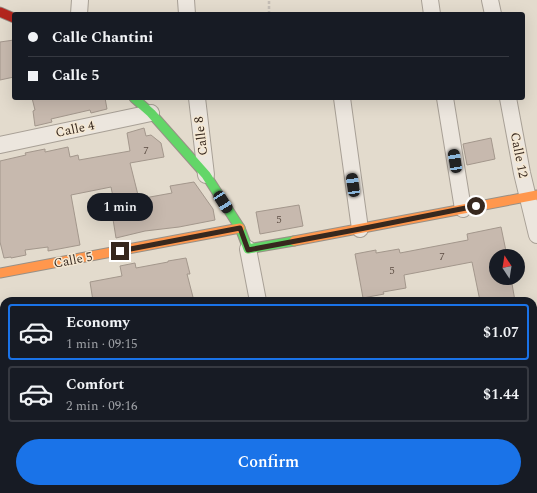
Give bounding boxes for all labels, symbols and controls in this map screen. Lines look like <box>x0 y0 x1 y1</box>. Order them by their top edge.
text: Calle Chantini <box>52 26 153 49</box>
text: Calle 5 <box>52 64 100 87</box>
street label: Calle 4 <box>54 115 97 143</box>
street label: Calle 8 <box>189 115 213 157</box>
street label: Calle 12 <box>505 131 533 179</box>
house number: 7 <box>143 142 149 159</box>
car <box>447 148 463 174</box>
car <box>345 172 361 198</box>
car <box>211 189 235 215</box>
callout: 1 min <box>87 193 153 221</box>
text: 1 min <box>103 197 137 217</box>
route start <box>467 197 485 215</box>
house number: 5 <box>276 211 282 228</box>
route end <box>111 242 129 260</box>
street label: Calle 5 <box>52 246 94 274</box>
house number: 7 <box>439 248 445 265</box>
north arrow <box>489 249 525 285</box>
map controls <box>489 249 525 285</box>
house number: 5 <box>389 262 395 279</box>
text: Economy <box>66 311 130 334</box>
icon: car <box>18 314 54 350</box>
text: $1.07 <box>483 321 519 344</box>
text: 1 min · 09:15 <box>66 334 138 354</box>
text: Comfort <box>66 373 124 396</box>
icon: car <box>18 376 54 412</box>
text: $1.44 <box>483 383 519 406</box>
text: 2 min · 09:16 <box>66 396 138 416</box>
button: Confirm <box>16 439 521 485</box>

